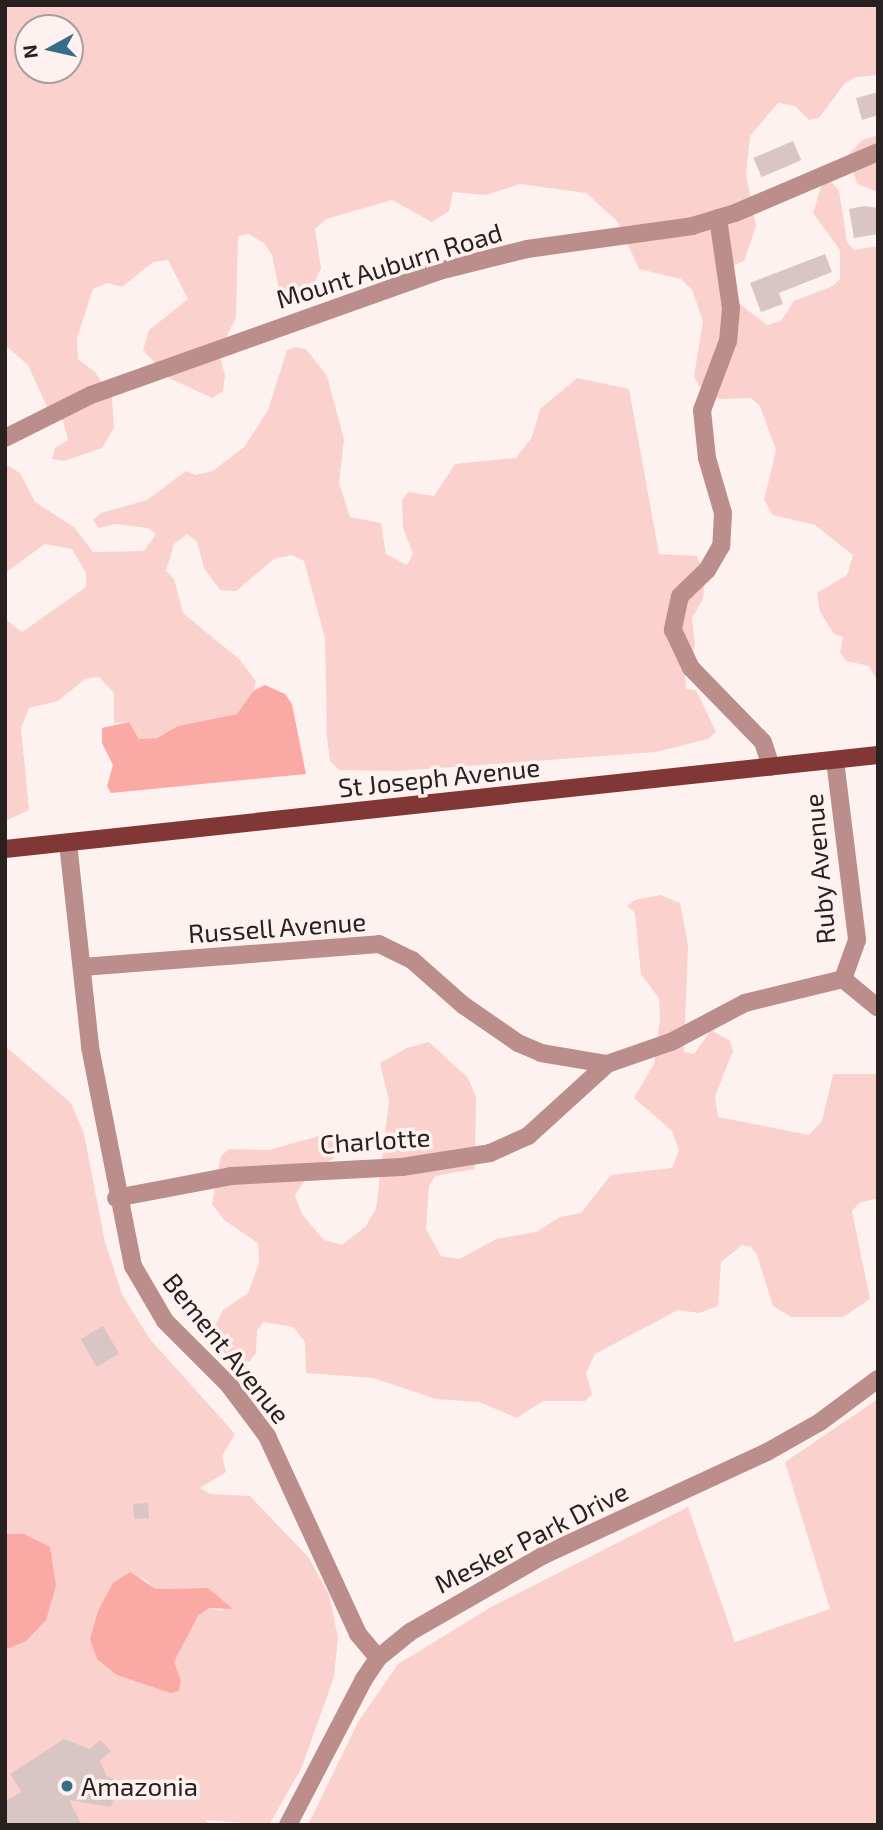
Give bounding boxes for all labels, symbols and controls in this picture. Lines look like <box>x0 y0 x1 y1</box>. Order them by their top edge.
north arrow <box>14 14 84 84</box>
text: N <box>17 43 42 60</box>
street label: Mount Auburn Road <box>272 216 506 314</box>
street label: St Joseph Avenue <box>336 751 542 803</box>
street label: Ruby Avenue <box>797 792 841 946</box>
street label: Russell Avenue <box>186 905 368 949</box>
street label: Charlotte <box>319 1121 431 1159</box>
street label: Bement Avenue <box>157 1266 297 1430</box>
street label: Mesker Park Drive <box>429 1475 633 1599</box>
place label: Amazonia <box>81 1770 198 1802</box>
marker: Amazonia <box>59 1778 75 1794</box>

